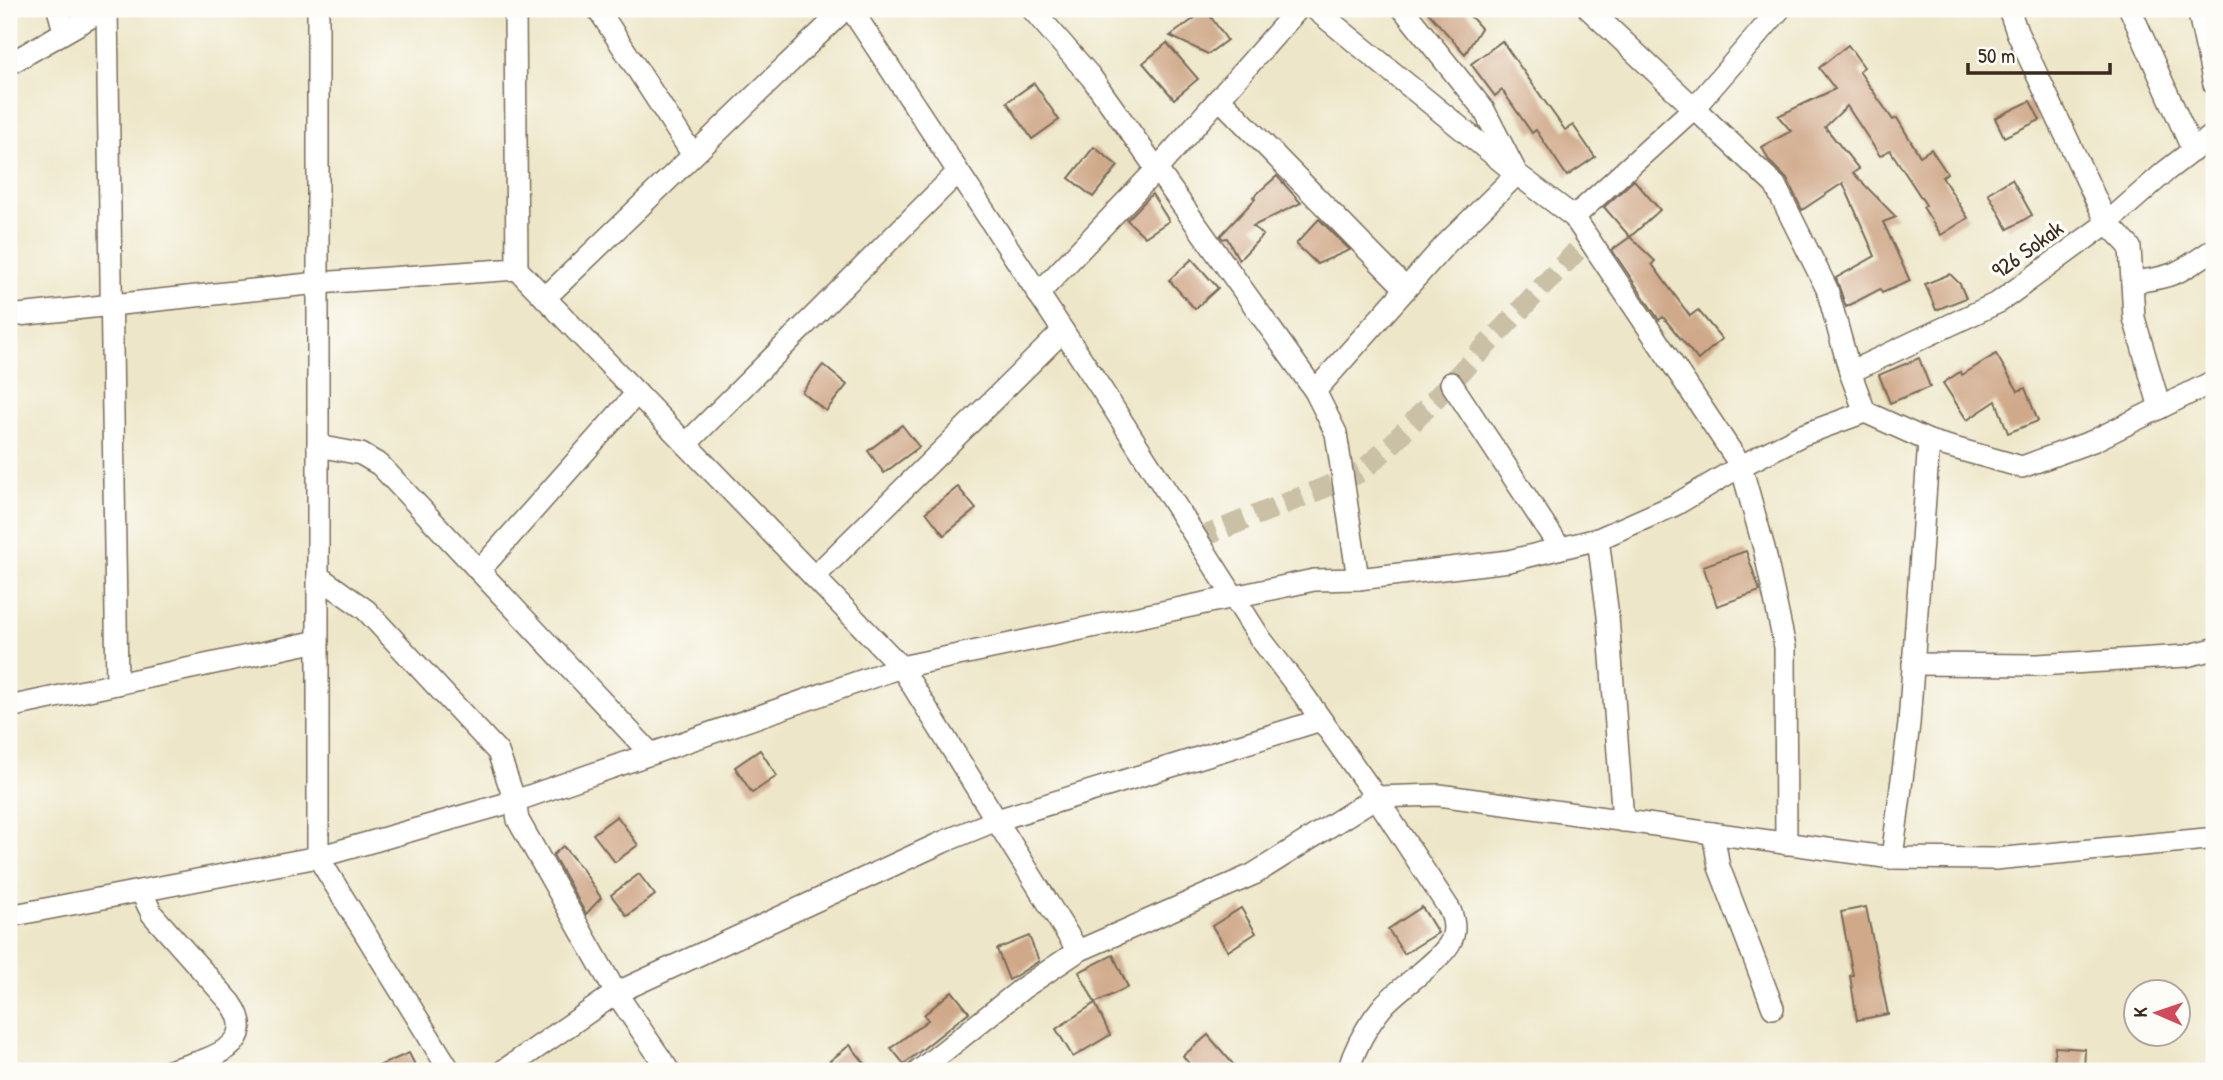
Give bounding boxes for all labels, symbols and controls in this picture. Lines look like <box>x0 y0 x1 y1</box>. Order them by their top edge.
scale bar <box>1968 32 2109 76</box>
text: 50 m <box>1978 41 2015 70</box>
street label: 926 Sokak <box>1985 212 2069 286</box>
north arrow <box>2122 978 2192 1048</box>
text: K <box>2127 1007 2153 1018</box>

